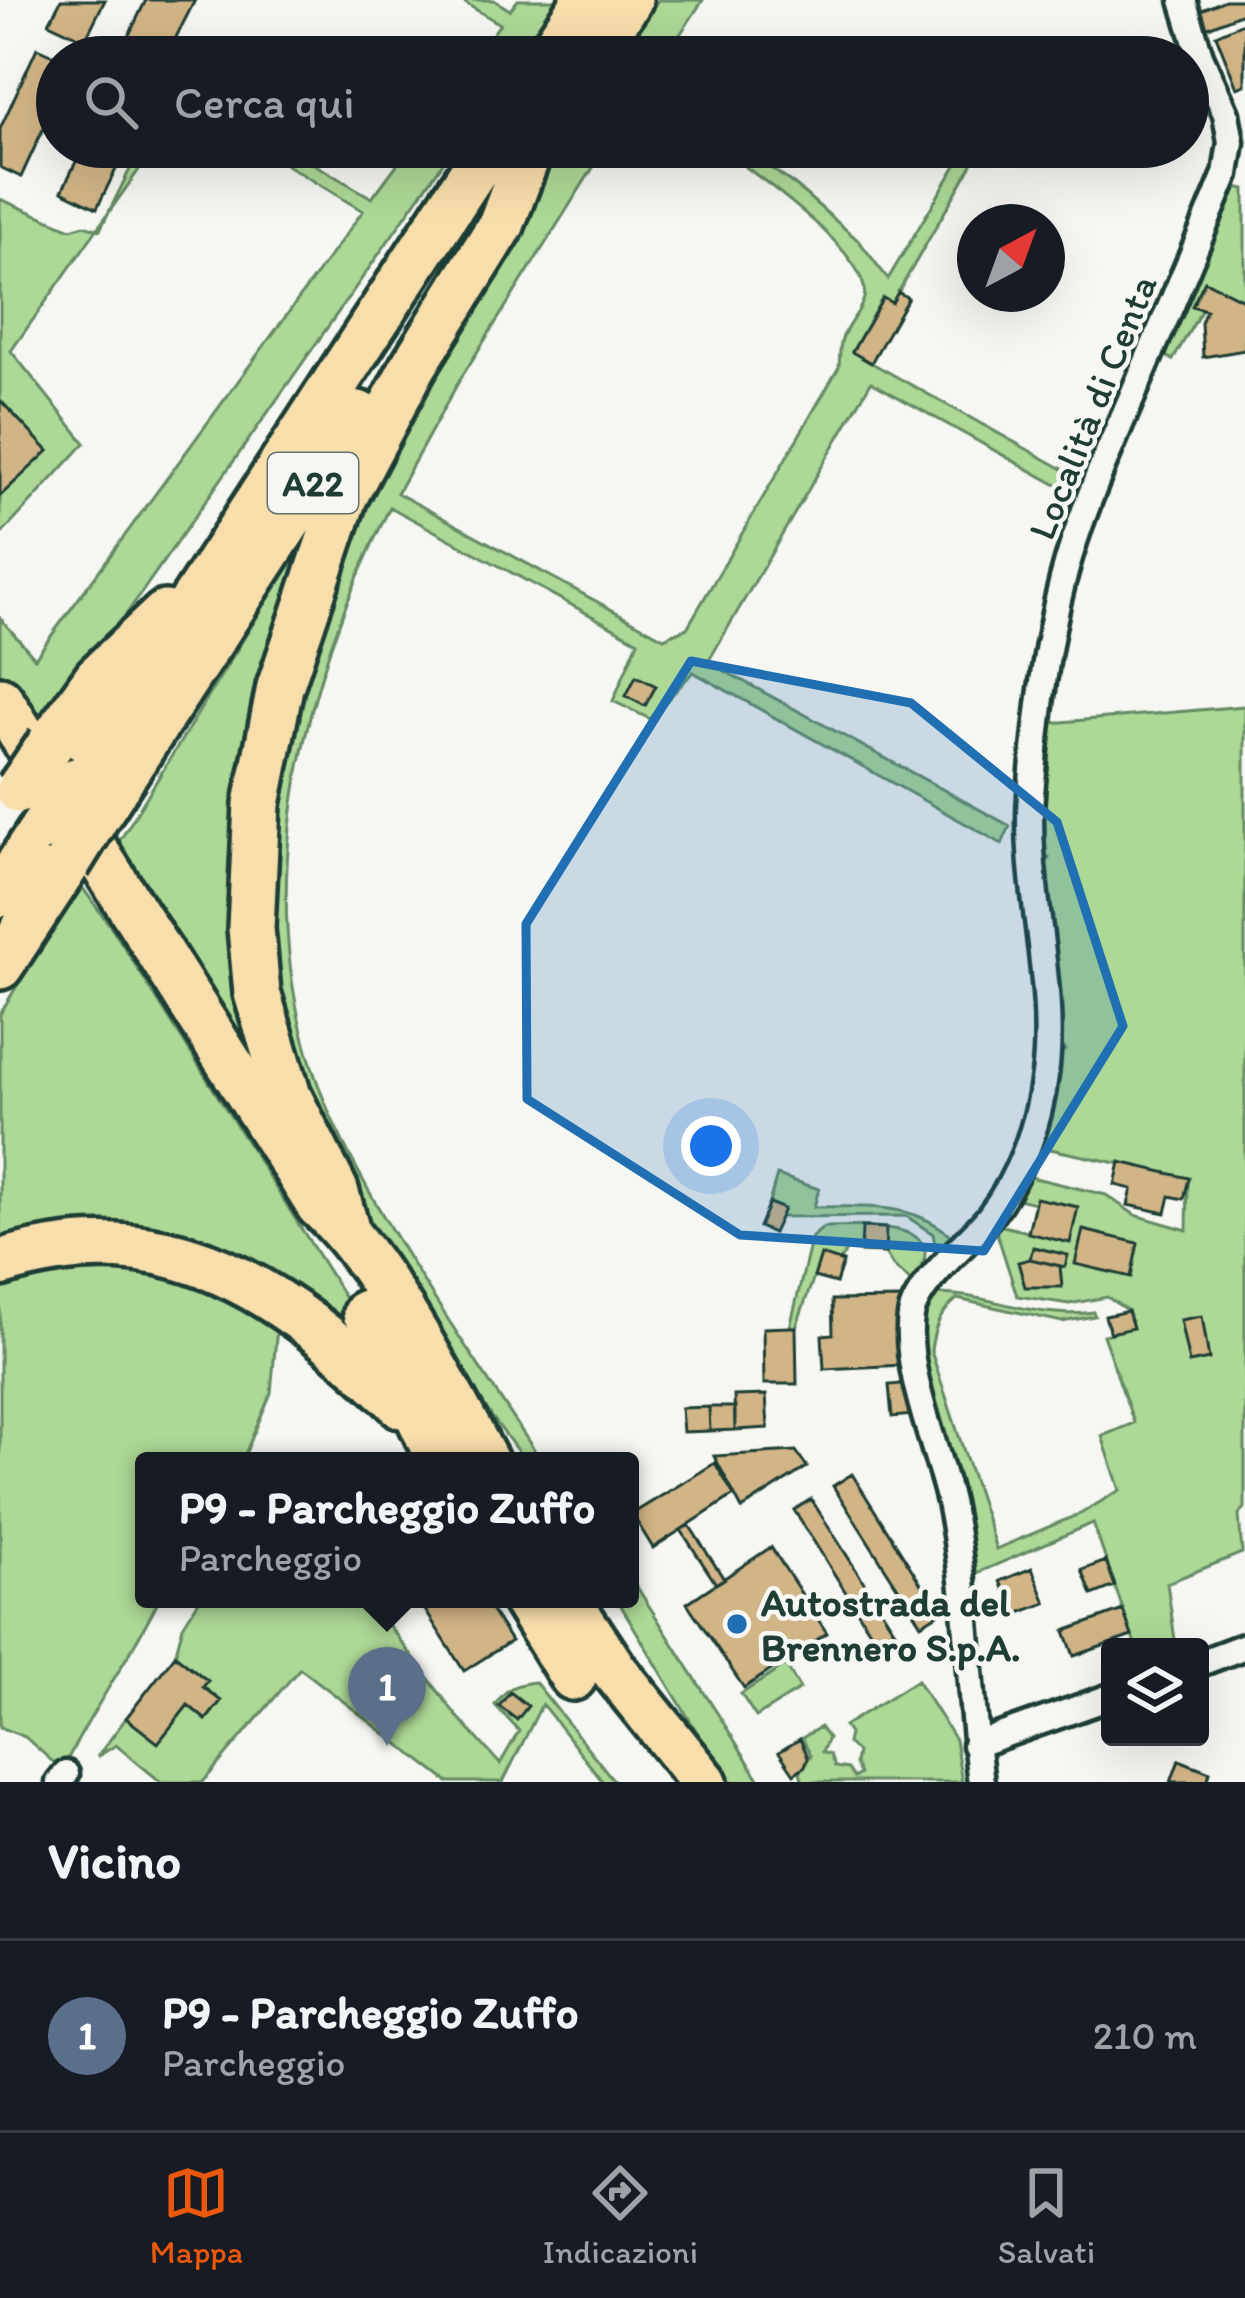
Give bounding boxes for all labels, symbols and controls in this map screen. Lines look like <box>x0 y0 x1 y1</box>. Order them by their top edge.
search box <box>36 36 1209 168</box>
icon: search <box>78 69 144 135</box>
text: Cerca qui <box>174 75 355 129</box>
north arrow <box>957 204 1065 312</box>
street label: Località di Centa <box>1017 268 1167 546</box>
road number: A22 <box>268 453 358 513</box>
your location <box>681 1116 741 1176</box>
popup <box>135 1452 639 1608</box>
text: P9 - Parcheggio Zuffo <box>179 1480 595 1534</box>
text: Parcheggio <box>179 1534 362 1581</box>
place label: Autostrada del Brennero S.p.A. <box>761 1579 1021 1671</box>
marker: Autostrada del Brennero S.p.A. <box>724 1611 750 1637</box>
map controls <box>1101 1638 1209 1746</box>
button: layers <box>1101 1638 1209 1746</box>
pin: 1 <box>348 1647 426 1746</box>
text: Vicino <box>48 1830 181 1891</box>
text: P9 - Parcheggio Zuffo <box>162 1985 579 2039</box>
text: 1 <box>78 2012 96 2059</box>
text: 210 m <box>1093 2012 1197 2059</box>
text: Parcheggio <box>162 2039 346 2086</box>
tab: Mappa <box>150 2160 243 2271</box>
tab: Indicazioni <box>543 2160 698 2271</box>
tab: Salvati <box>998 2160 1095 2271</box>

